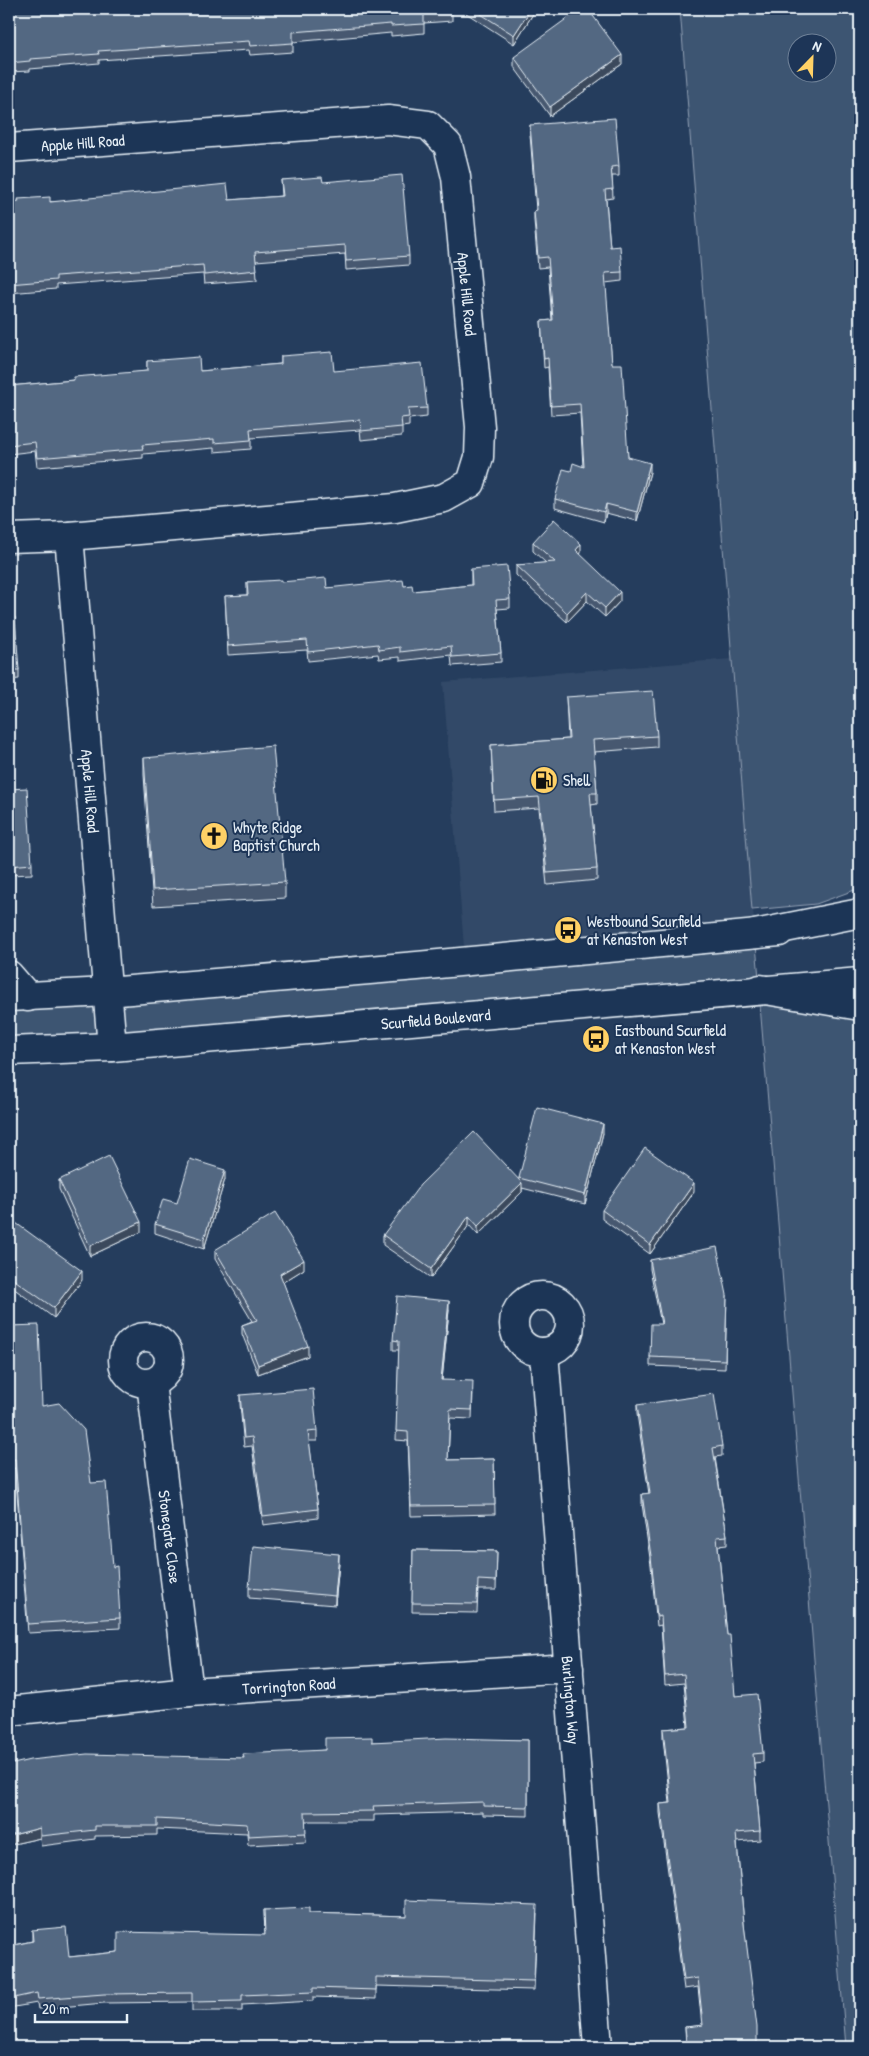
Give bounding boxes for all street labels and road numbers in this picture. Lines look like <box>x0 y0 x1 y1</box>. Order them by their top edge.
street label: Apple Hill Road <box>40 128 125 157</box>
street label: Apple Hill Road <box>452 251 482 337</box>
street label: Apple Hill Road <box>76 748 105 834</box>
street label: Scurfield Boulevard <box>380 1003 491 1035</box>
street label: Stonegate Close <box>153 1489 187 1585</box>
street label: Burlington Way <box>557 1655 585 1745</box>
street label: Torrington Road <box>242 1672 336 1700</box>

